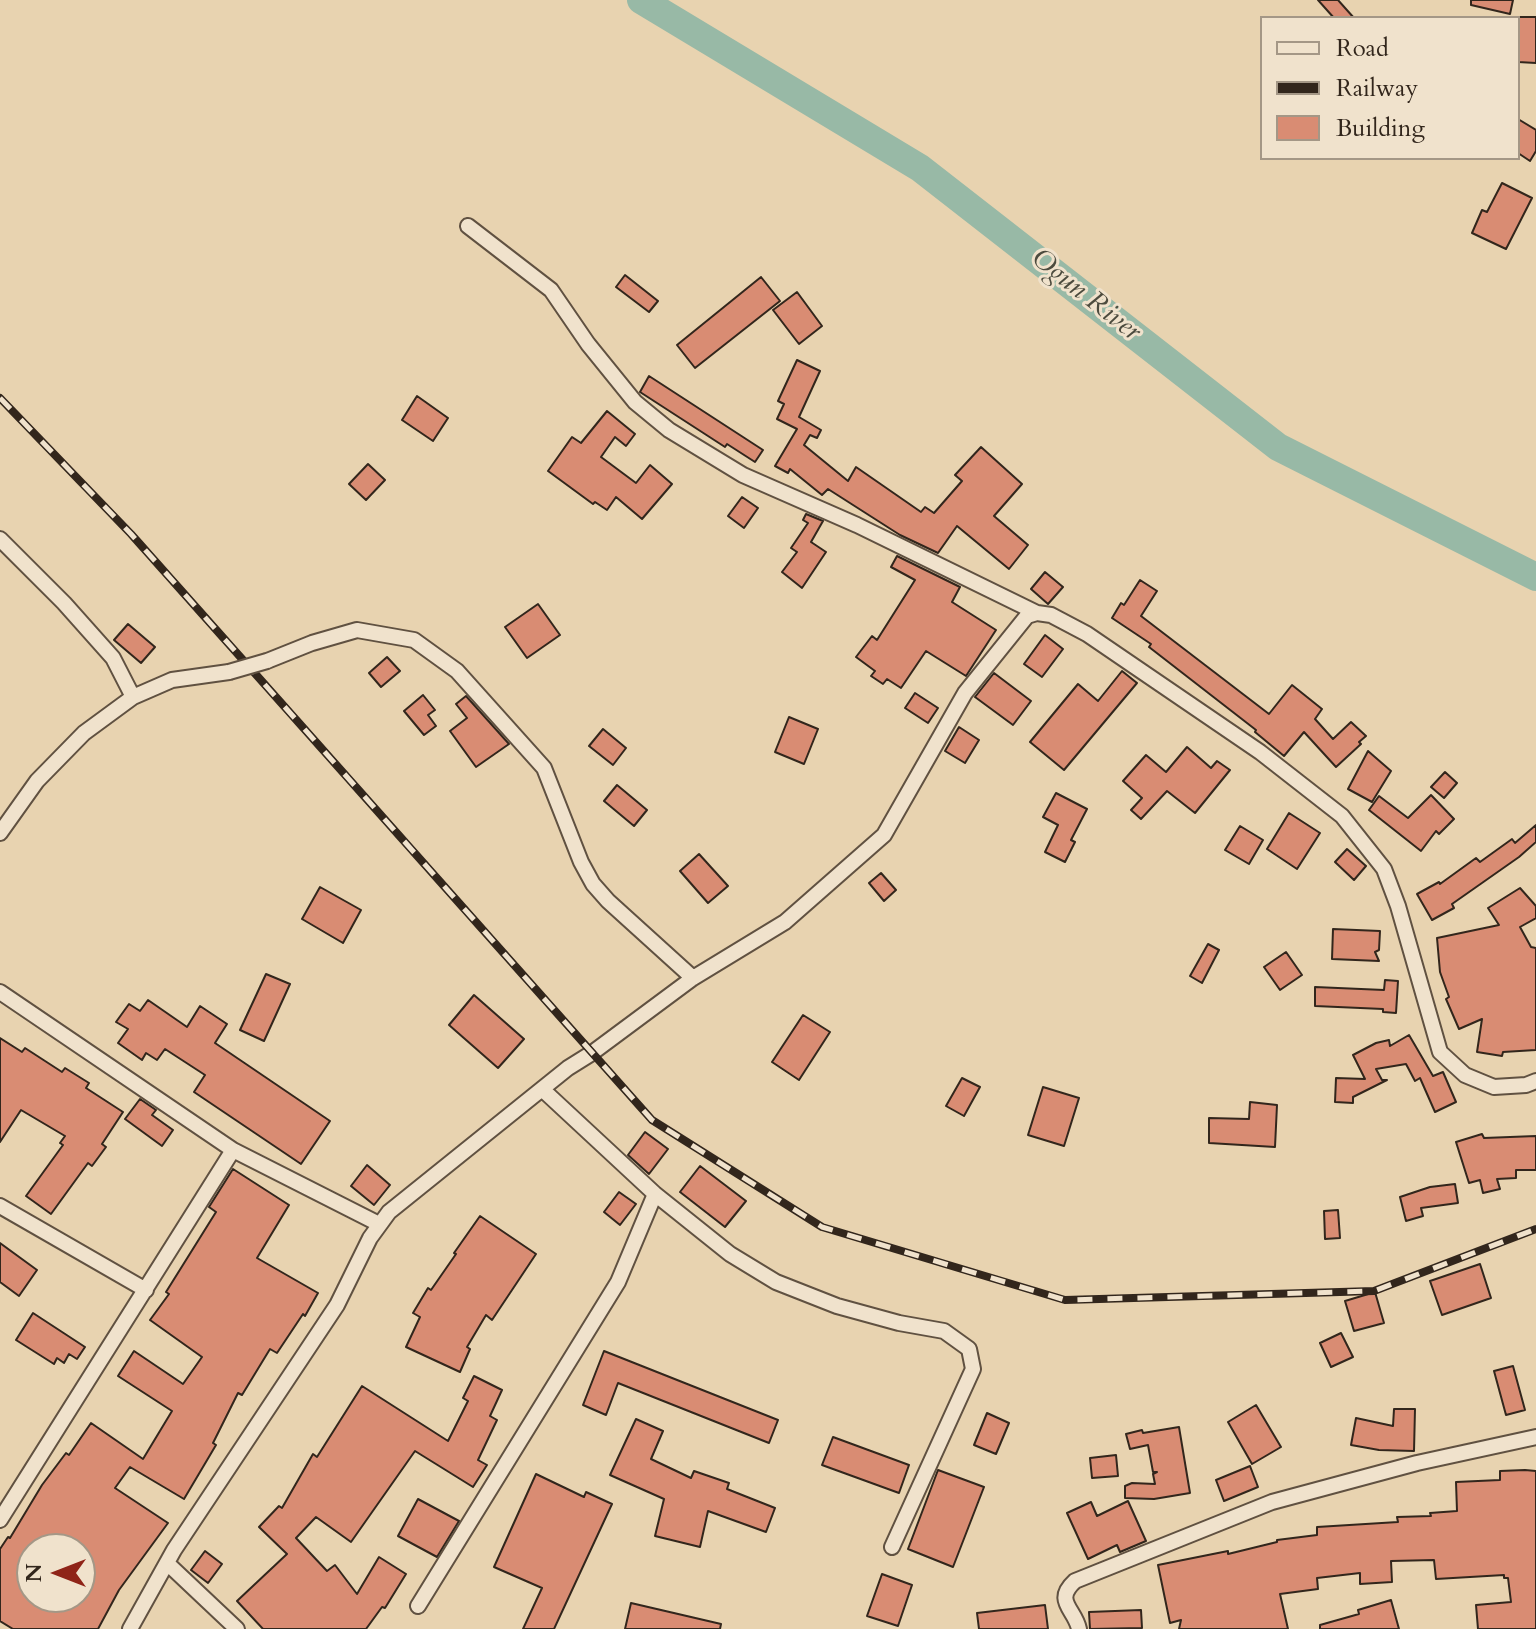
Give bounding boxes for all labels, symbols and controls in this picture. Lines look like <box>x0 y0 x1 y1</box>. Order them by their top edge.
legend <box>1260 16 1520 160</box>
text: Road <box>1336 32 1389 65</box>
text: Railway <box>1336 72 1418 105</box>
text: Building <box>1336 112 1425 145</box>
water label: Ogun River <box>1023 243 1147 349</box>
north arrow <box>16 1533 96 1613</box>
text: N <box>19 1563 49 1583</box>

